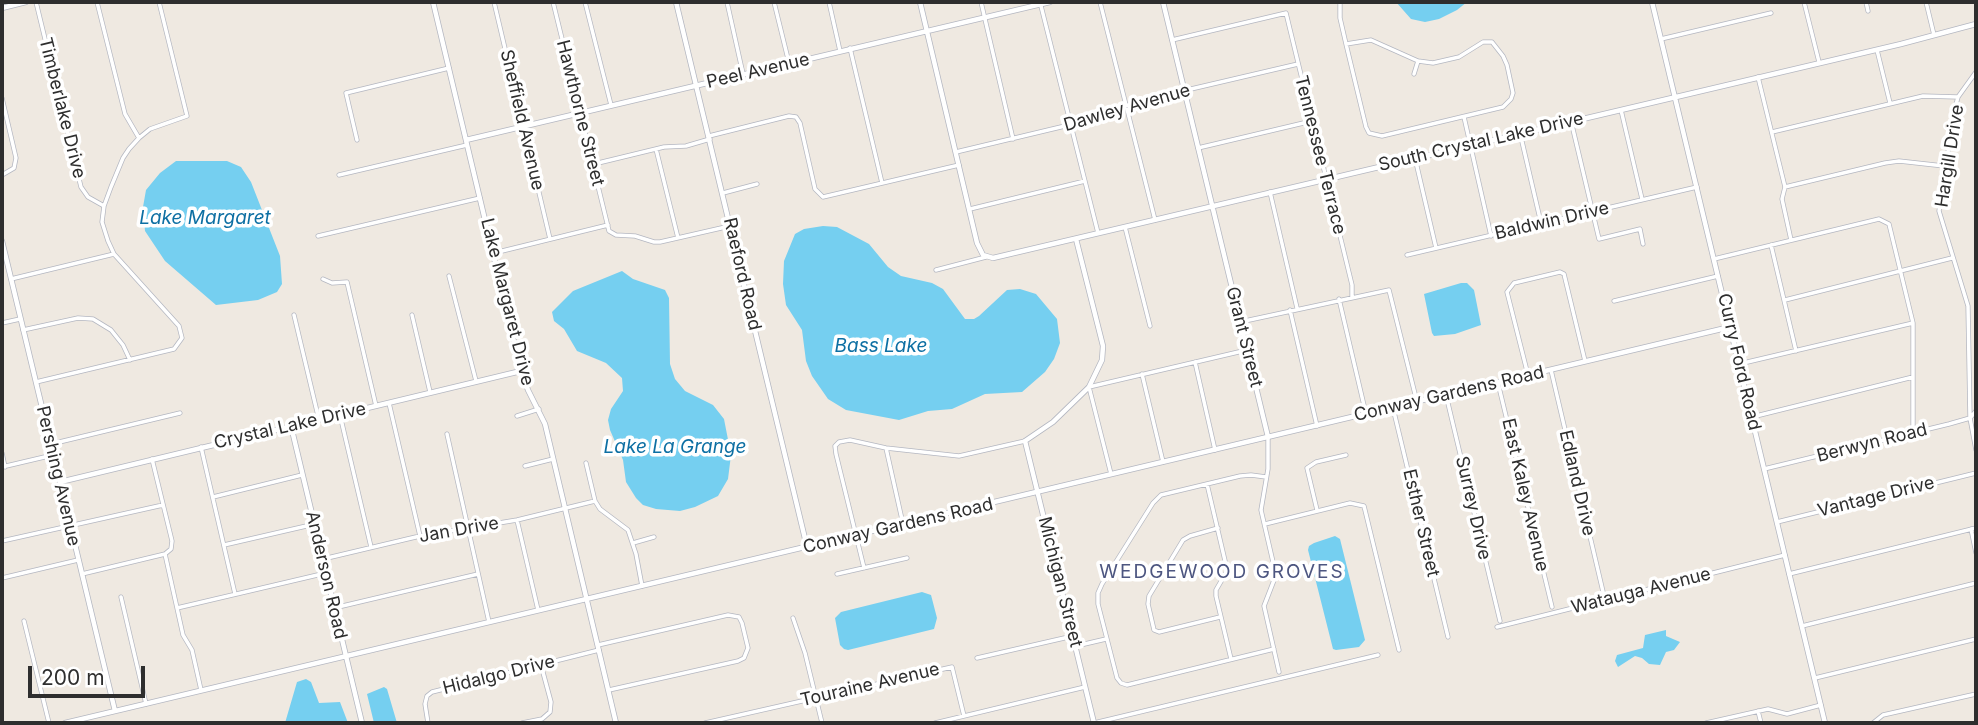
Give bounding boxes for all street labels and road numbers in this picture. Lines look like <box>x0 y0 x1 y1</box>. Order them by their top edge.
street label: Timberlake Drive <box>34 35 90 181</box>
street label: Hawthorne Street <box>551 38 609 188</box>
street label: Sheffield Avenue <box>495 47 549 193</box>
street label: Peel Avenue <box>704 49 812 93</box>
street label: Tennessee Terrace <box>1290 73 1350 237</box>
street label: Dawley Avenue <box>1061 80 1193 136</box>
street label: Hargill Drive <box>1931 103 1969 209</box>
street label: South Crystal Lake Drive <box>1376 108 1586 176</box>
street label: Baldwin Drive <box>1493 197 1611 245</box>
street label: Lake Margaret Drive <box>476 216 538 388</box>
street label: Raeford Road <box>719 216 765 332</box>
street label: Grant Street <box>1221 285 1267 389</box>
street label: Curry Ford Road <box>1713 291 1765 433</box>
street label: Conway Gardens Road <box>1352 362 1546 426</box>
street label: Crystal Lake Drive <box>212 398 368 454</box>
street label: Pershing Avenue <box>31 404 85 548</box>
street label: East Kaley Avenue <box>1497 416 1553 574</box>
street label: Berwyn Road <box>1814 419 1930 467</box>
street label: Edland Drive <box>1554 428 1600 538</box>
street label: Surrey Drive <box>1451 454 1495 562</box>
street label: Esther Street <box>1398 467 1444 579</box>
street label: Vantage Drive <box>1815 472 1937 522</box>
street label: Conway Gardens Road <box>801 494 995 558</box>
street label: Anderson Road <box>301 509 351 641</box>
street label: Jan Drive <box>417 512 501 548</box>
street label: Michigan Street <box>1033 515 1087 649</box>
street label: Watauga Avenue <box>1569 563 1713 619</box>
street label: Hidalgo Drive <box>441 651 557 699</box>
street label: Touraine Avenue <box>798 658 942 712</box>

